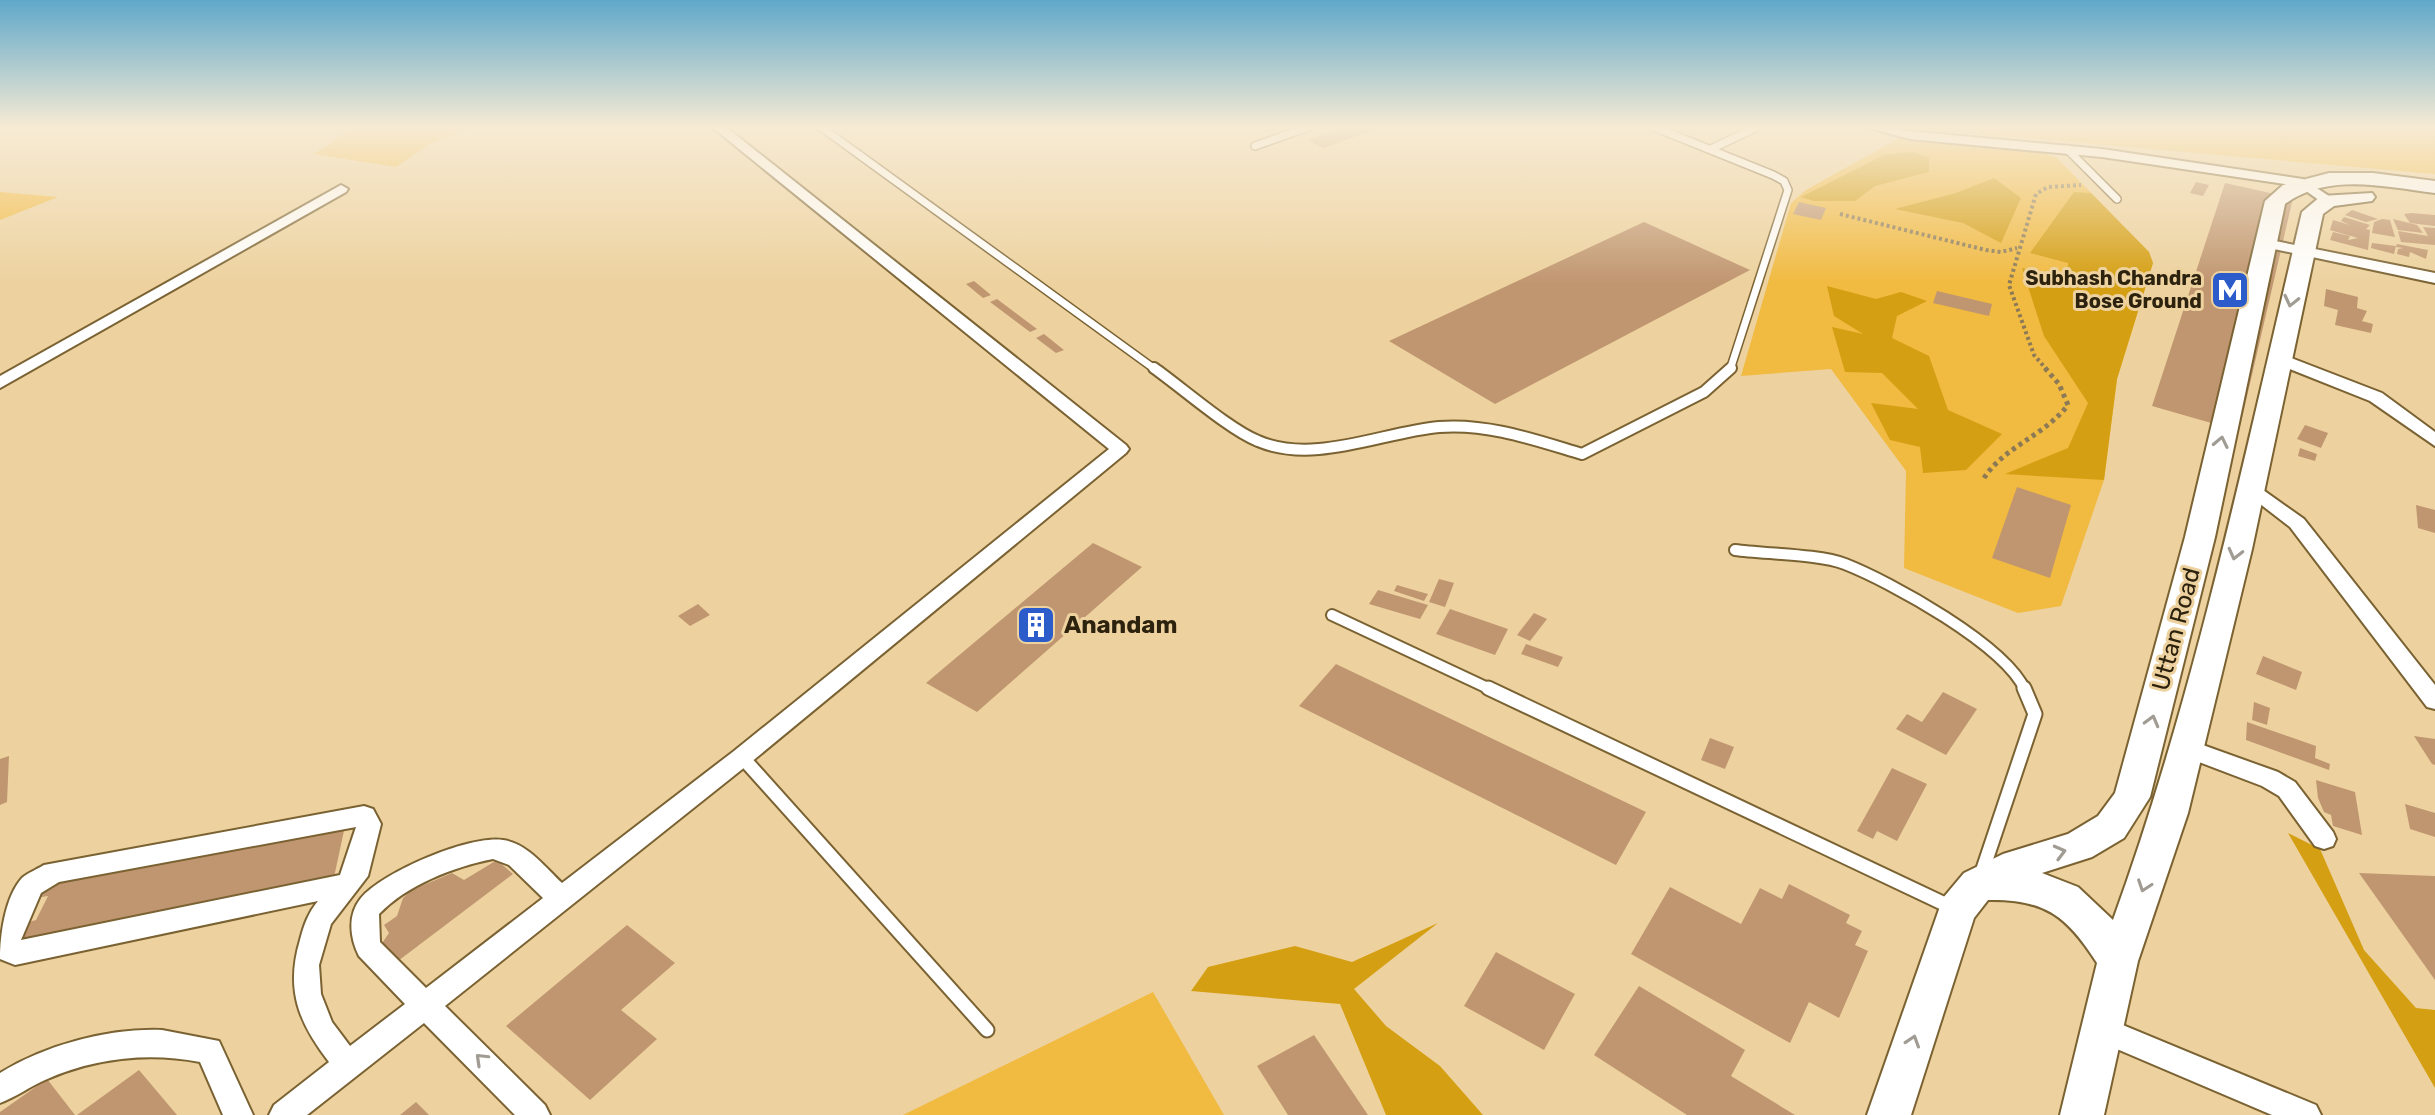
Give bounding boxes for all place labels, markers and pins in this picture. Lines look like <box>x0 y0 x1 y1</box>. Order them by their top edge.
place label: Subhash Chandra Bose Ground <box>2025 266 2202 313</box>
metro station icon: Subhash Chandra Bose Ground <box>2209 269 2251 311</box>
building icon: Anandam <box>1015 604 1057 646</box>
place label: Anandam <box>1064 611 1178 639</box>

